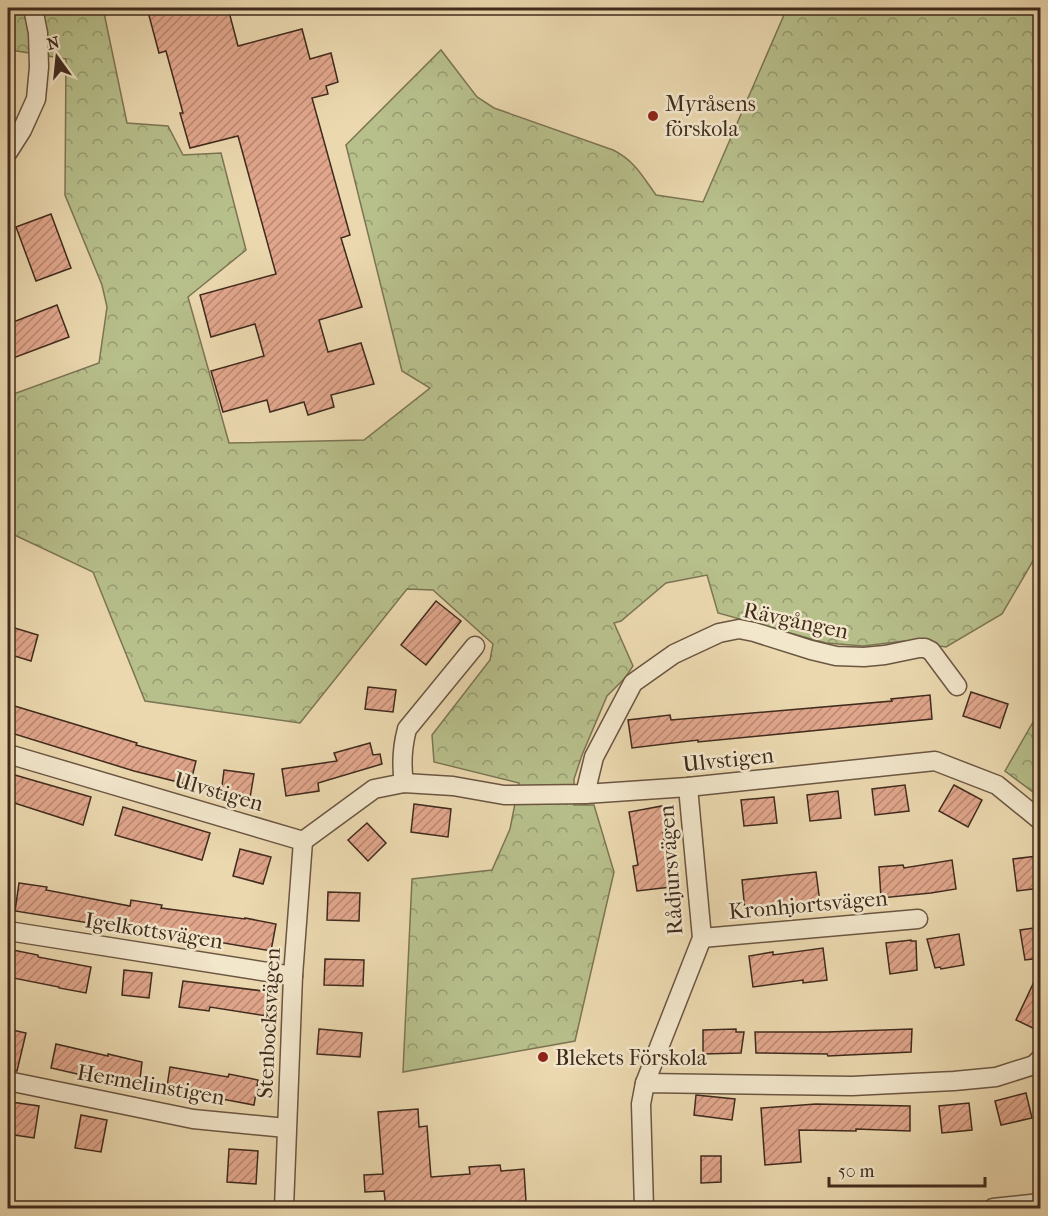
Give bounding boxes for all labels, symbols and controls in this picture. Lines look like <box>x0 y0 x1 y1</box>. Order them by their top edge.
north arrow <box>27 27 87 87</box>
text: N <box>45 32 62 54</box>
place label: Myråsens förskola <box>665 91 756 142</box>
marker: Myråsens förskola <box>646 109 660 123</box>
street label: Rävgången <box>741 597 851 645</box>
street label: Ulvstigen <box>681 742 775 778</box>
street label: Ulvstigen <box>171 767 267 817</box>
street label: Rådjursvägen <box>653 804 689 936</box>
street label: Kronhjortsvägen <box>727 885 889 925</box>
street label: Igelkottsvägen <box>83 907 225 955</box>
street label: Stenbocksvägen <box>252 947 286 1099</box>
place label: Blekets Förskola <box>555 1045 708 1071</box>
marker: Blekets Förskola <box>536 1050 550 1064</box>
street label: Hermelinstigen <box>75 1059 227 1111</box>
scale bar <box>829 1150 985 1188</box>
text: 50 m <box>838 1161 875 1182</box>

